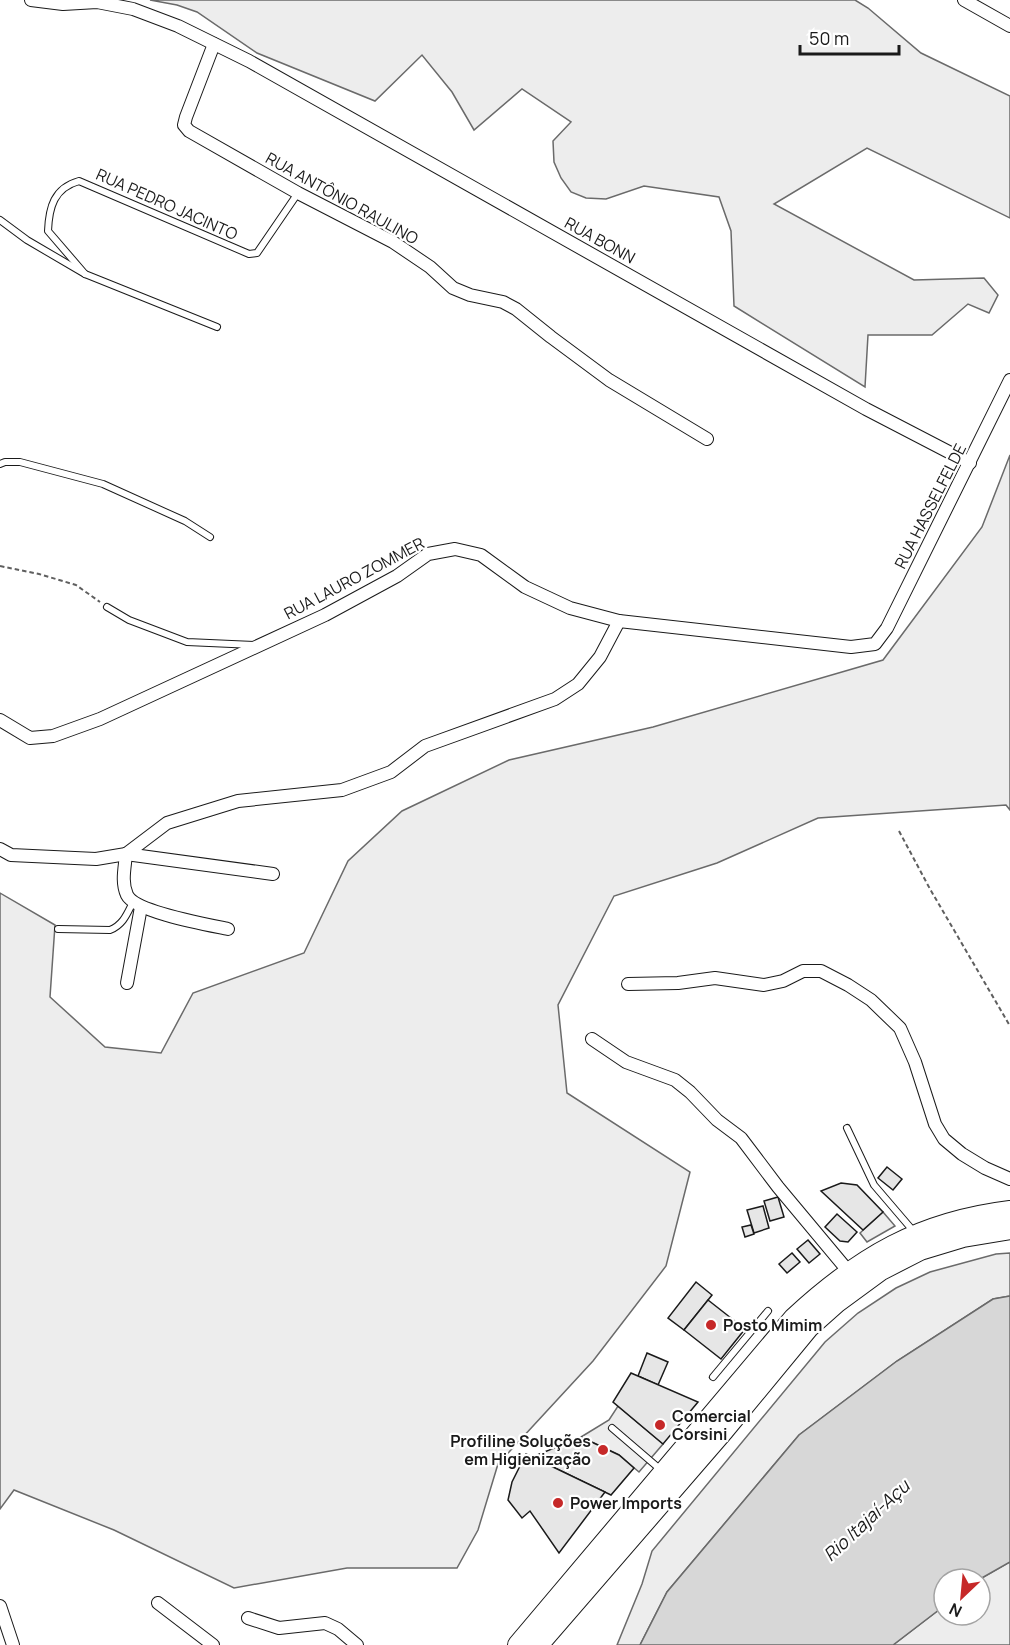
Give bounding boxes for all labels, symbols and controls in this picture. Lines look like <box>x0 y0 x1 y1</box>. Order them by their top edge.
scale bar <box>800 18 899 56</box>
text: 50 m <box>809 26 849 50</box>
street label: RUA ANTÔNIO RAULINO <box>262 147 423 249</box>
street label: RUA PEDRO JACINTO <box>93 163 242 245</box>
street label: RUA BONN <box>561 212 639 268</box>
street label: RUA HASSELFELDE <box>889 440 971 572</box>
street label: RUA LAURO ZOMMER <box>280 532 428 624</box>
place label: Posto Mimim <box>723 1314 822 1336</box>
marker: Posto Mimim <box>704 1318 718 1332</box>
place label: Comercial Corsini <box>672 1405 751 1445</box>
marker: Comercial Corsini <box>653 1418 667 1432</box>
place label: Profiline Soluções em Higienização <box>450 1430 591 1470</box>
marker: Profiline Soluções em Higienização <box>596 1443 610 1457</box>
water label: Rio Itajaí-Açu <box>818 1473 915 1566</box>
place label: Power Imports <box>570 1492 682 1514</box>
marker: Power Imports <box>551 1496 565 1510</box>
north arrow <box>932 1567 992 1627</box>
text: N <box>945 1598 965 1623</box>

